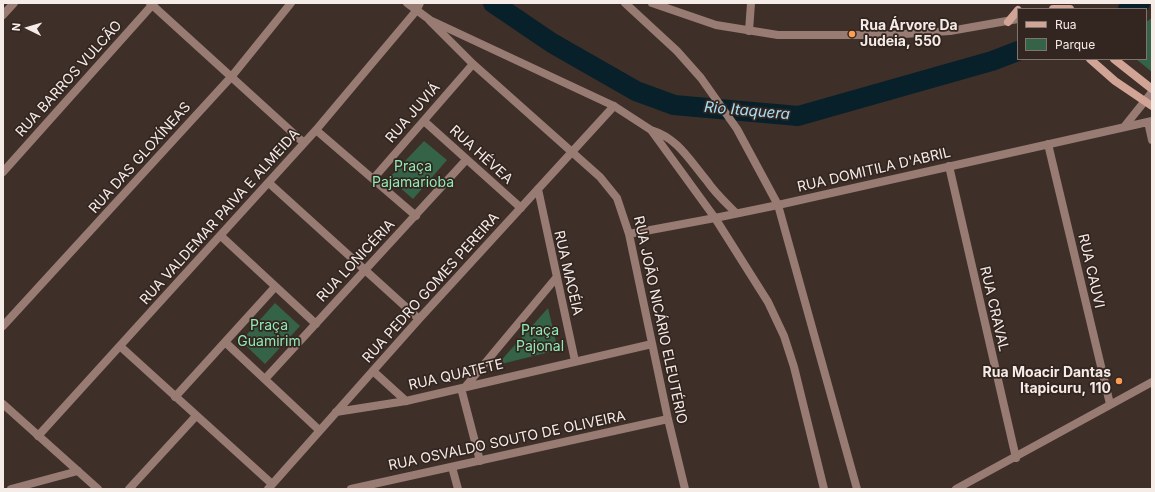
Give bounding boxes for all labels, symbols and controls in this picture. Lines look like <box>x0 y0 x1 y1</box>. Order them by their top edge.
north arrow <box>8 8 48 48</box>
legend <box>1017 8 1147 60</box>
street label: RUA BARROS VULCÃO <box>12 17 126 141</box>
text: Rua <box>1055 17 1077 32</box>
place label: Rua Árvore Da Judeia, 550 <box>860 18 958 50</box>
text: N <box>9 22 23 32</box>
marker: Rua Árvore Da Judeia, 550 <box>847 29 857 39</box>
text: Parque <box>1055 37 1095 52</box>
street label: RUA JUVIÁ <box>382 79 444 147</box>
water label: Rio Itaquera <box>703 98 791 124</box>
street label: RUA DAS GLOXÍNEAS <box>86 99 194 217</box>
street label: RUA HÉVEA <box>446 122 516 188</box>
street label: RUA VALDEMAR PAIVA E ALMEIDA <box>137 126 303 308</box>
street label: RUA DOMITILA D'ABRIL <box>796 144 952 196</box>
park label: Praça Pajamarioba <box>372 159 454 192</box>
street label: RUA PEDRO GOMES PEREIRA <box>359 209 503 367</box>
street label: RUA JOÃO NICÁRIO ELEUTÉRIO <box>630 214 690 426</box>
street label: RUA LONICÉRIA <box>314 216 398 306</box>
street label: RUA MACÉIA <box>550 229 586 317</box>
street label: RUA CAUVI <box>1074 232 1108 310</box>
street label: RUA CRAVAL <box>976 265 1012 353</box>
park label: Praça Guamirim <box>237 318 301 350</box>
park label: Praça Pajonal <box>516 323 564 356</box>
street label: RUA QUATETE <box>407 356 505 394</box>
place label: Rua Moacir Dantas Itapicuru, 110 <box>983 365 1111 398</box>
marker: Rua Moacir Dantas Itapicuru, 110 <box>1114 376 1124 386</box>
street label: RUA OSVALDO SOUTO DE OLIVEIRA <box>387 408 627 474</box>

